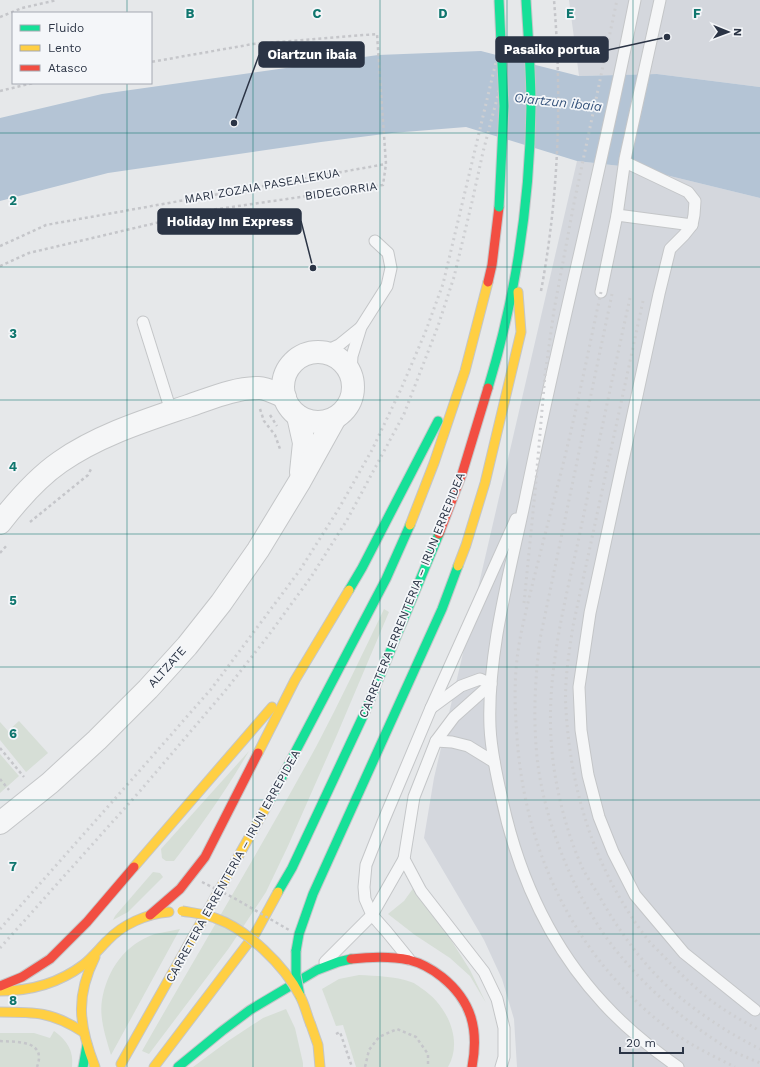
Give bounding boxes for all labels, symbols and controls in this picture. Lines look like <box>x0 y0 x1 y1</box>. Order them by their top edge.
text: B <box>186 6 195 21</box>
text: C <box>313 6 322 21</box>
text: D <box>438 6 448 21</box>
text: E <box>566 6 574 21</box>
text: F <box>693 6 701 21</box>
legend <box>12 12 152 84</box>
north arrow <box>708 12 748 52</box>
text: Fluido <box>48 21 84 35</box>
text: N <box>731 28 744 36</box>
callout: Pasaiko portua <box>496 37 608 62</box>
text: Lento <box>48 41 82 55</box>
callout: Oiartzun ibaia <box>259 42 364 67</box>
text: Pasaiko portua <box>504 42 601 57</box>
text: Oiartzun ibaia <box>267 47 357 62</box>
text: Atasco <box>48 61 88 75</box>
water label: Oiartzun ibaia <box>513 90 603 114</box>
street label: MARI ZOZAIA PASEALEKUA <box>183 165 341 207</box>
street label: BIDEGORRIA <box>304 179 378 203</box>
text: 2 <box>9 193 17 208</box>
callout: Holiday Inn Express <box>158 209 301 234</box>
text: Holiday Inn Express <box>167 214 293 229</box>
text: 3 <box>9 326 17 341</box>
text: 4 <box>9 459 18 474</box>
street label: CARRETERA ERRENTERIA – IRUN ERREPIDEA <box>356 470 468 720</box>
text: 5 <box>9 593 17 608</box>
street label: ALTZATE <box>145 643 189 690</box>
text: 6 <box>9 726 17 741</box>
street label: CARRETERA ERRENTERIA – IRUN ERREPIDEA <box>163 747 303 985</box>
text: 7 <box>9 859 17 874</box>
text: 8 <box>9 993 17 1008</box>
scale bar <box>620 1029 683 1055</box>
text: 20 m <box>626 1036 656 1050</box>

